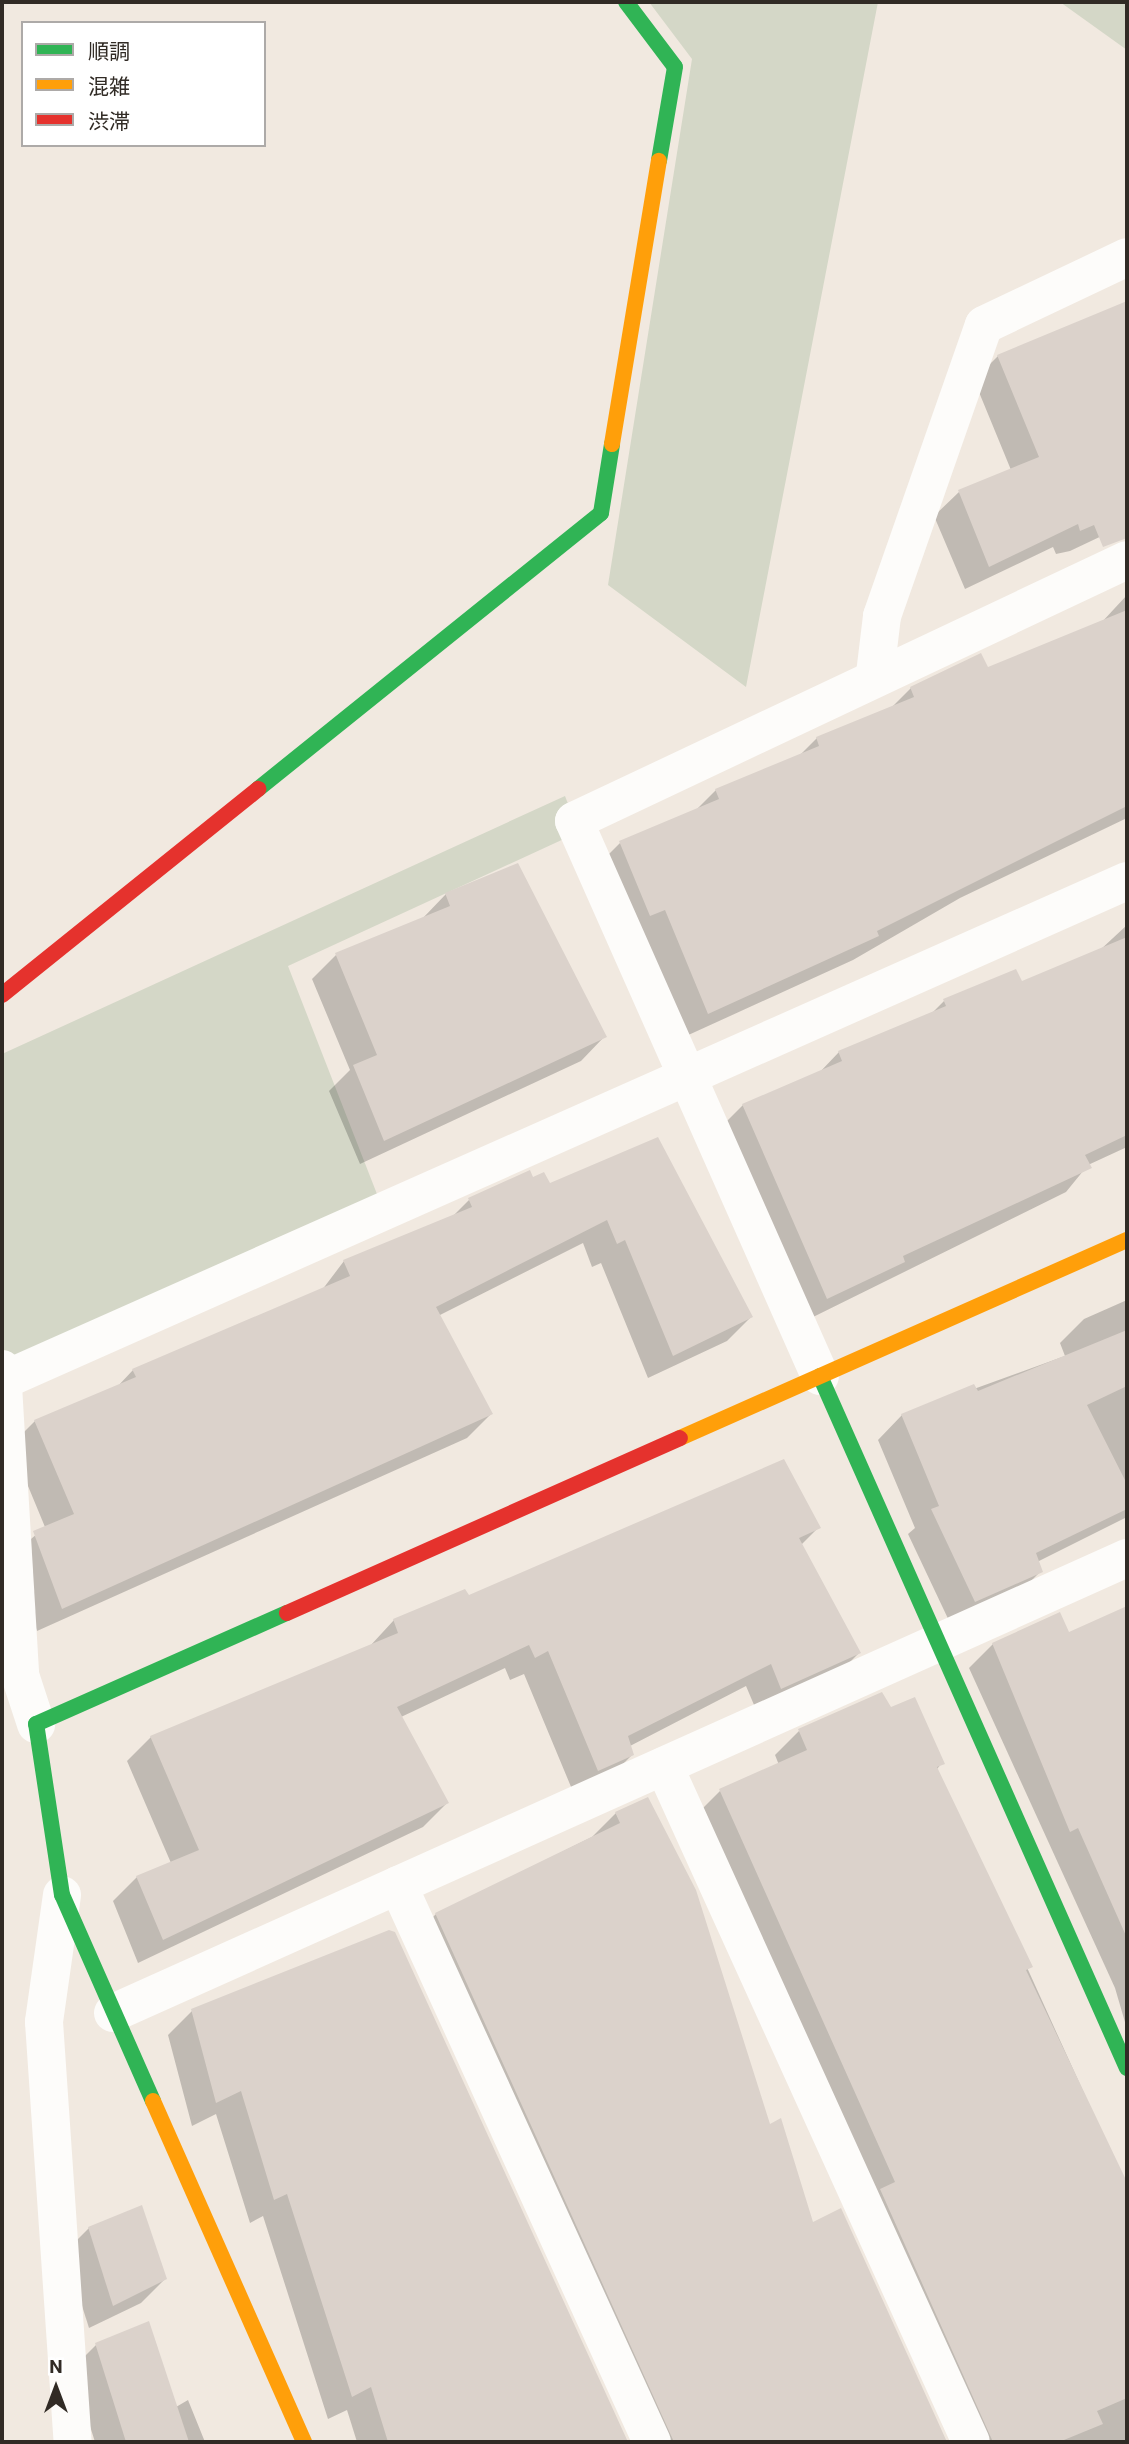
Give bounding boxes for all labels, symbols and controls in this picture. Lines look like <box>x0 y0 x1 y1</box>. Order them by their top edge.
legend <box>21 21 266 147</box>
text: 順調 <box>88 40 130 64</box>
text: 混雑 <box>88 75 130 99</box>
text: 渋滞 <box>88 110 130 134</box>
north arrow <box>21 2353 91 2423</box>
text: N <box>49 2355 63 2378</box>

